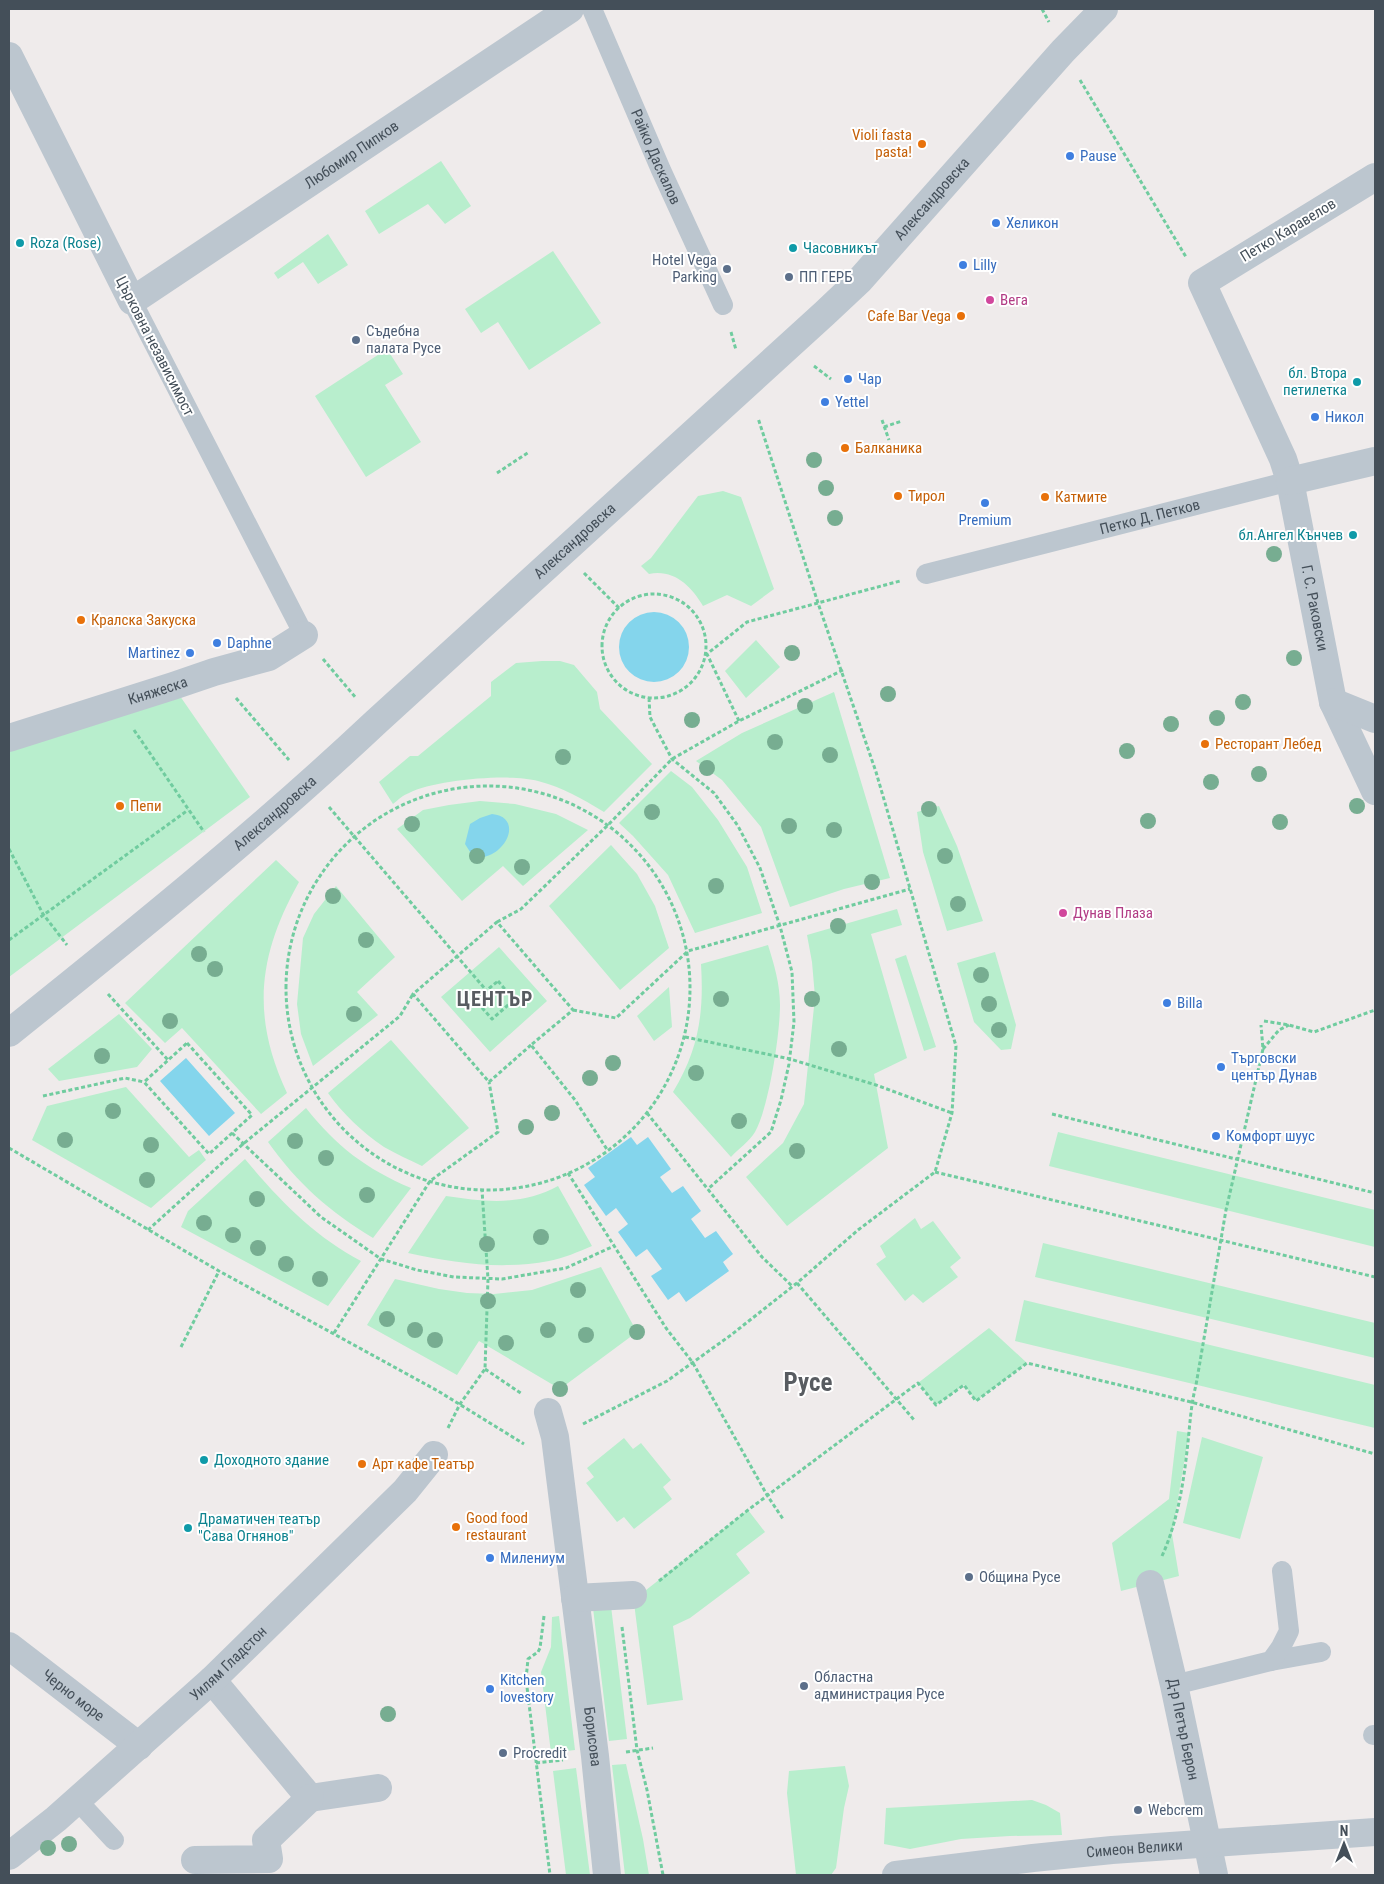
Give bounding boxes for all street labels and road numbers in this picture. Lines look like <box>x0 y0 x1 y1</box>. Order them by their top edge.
street label: Райко Даскалов <box>627 106 685 207</box>
street label: Любомир Пипков <box>301 117 402 193</box>
street label: Александровска <box>891 154 973 244</box>
street label: Петко Каравелов <box>1237 194 1339 266</box>
street label: Църковна независимост <box>112 273 198 419</box>
street label: Петко Д. Петков <box>1098 495 1202 538</box>
street label: Александровска <box>530 499 619 583</box>
street label: Г. С. Раковски <box>1298 563 1332 652</box>
street label: Княжеска <box>126 673 190 709</box>
street label: Александровска <box>230 772 320 854</box>
street label: Уилям Гладстон <box>186 1622 271 1704</box>
street label: Черно море <box>38 1666 108 1725</box>
street label: Д-р Петър Берон <box>1164 1676 1203 1782</box>
street label: Борисова <box>580 1706 605 1767</box>
street label: Симеон Велики <box>1085 1836 1183 1862</box>

